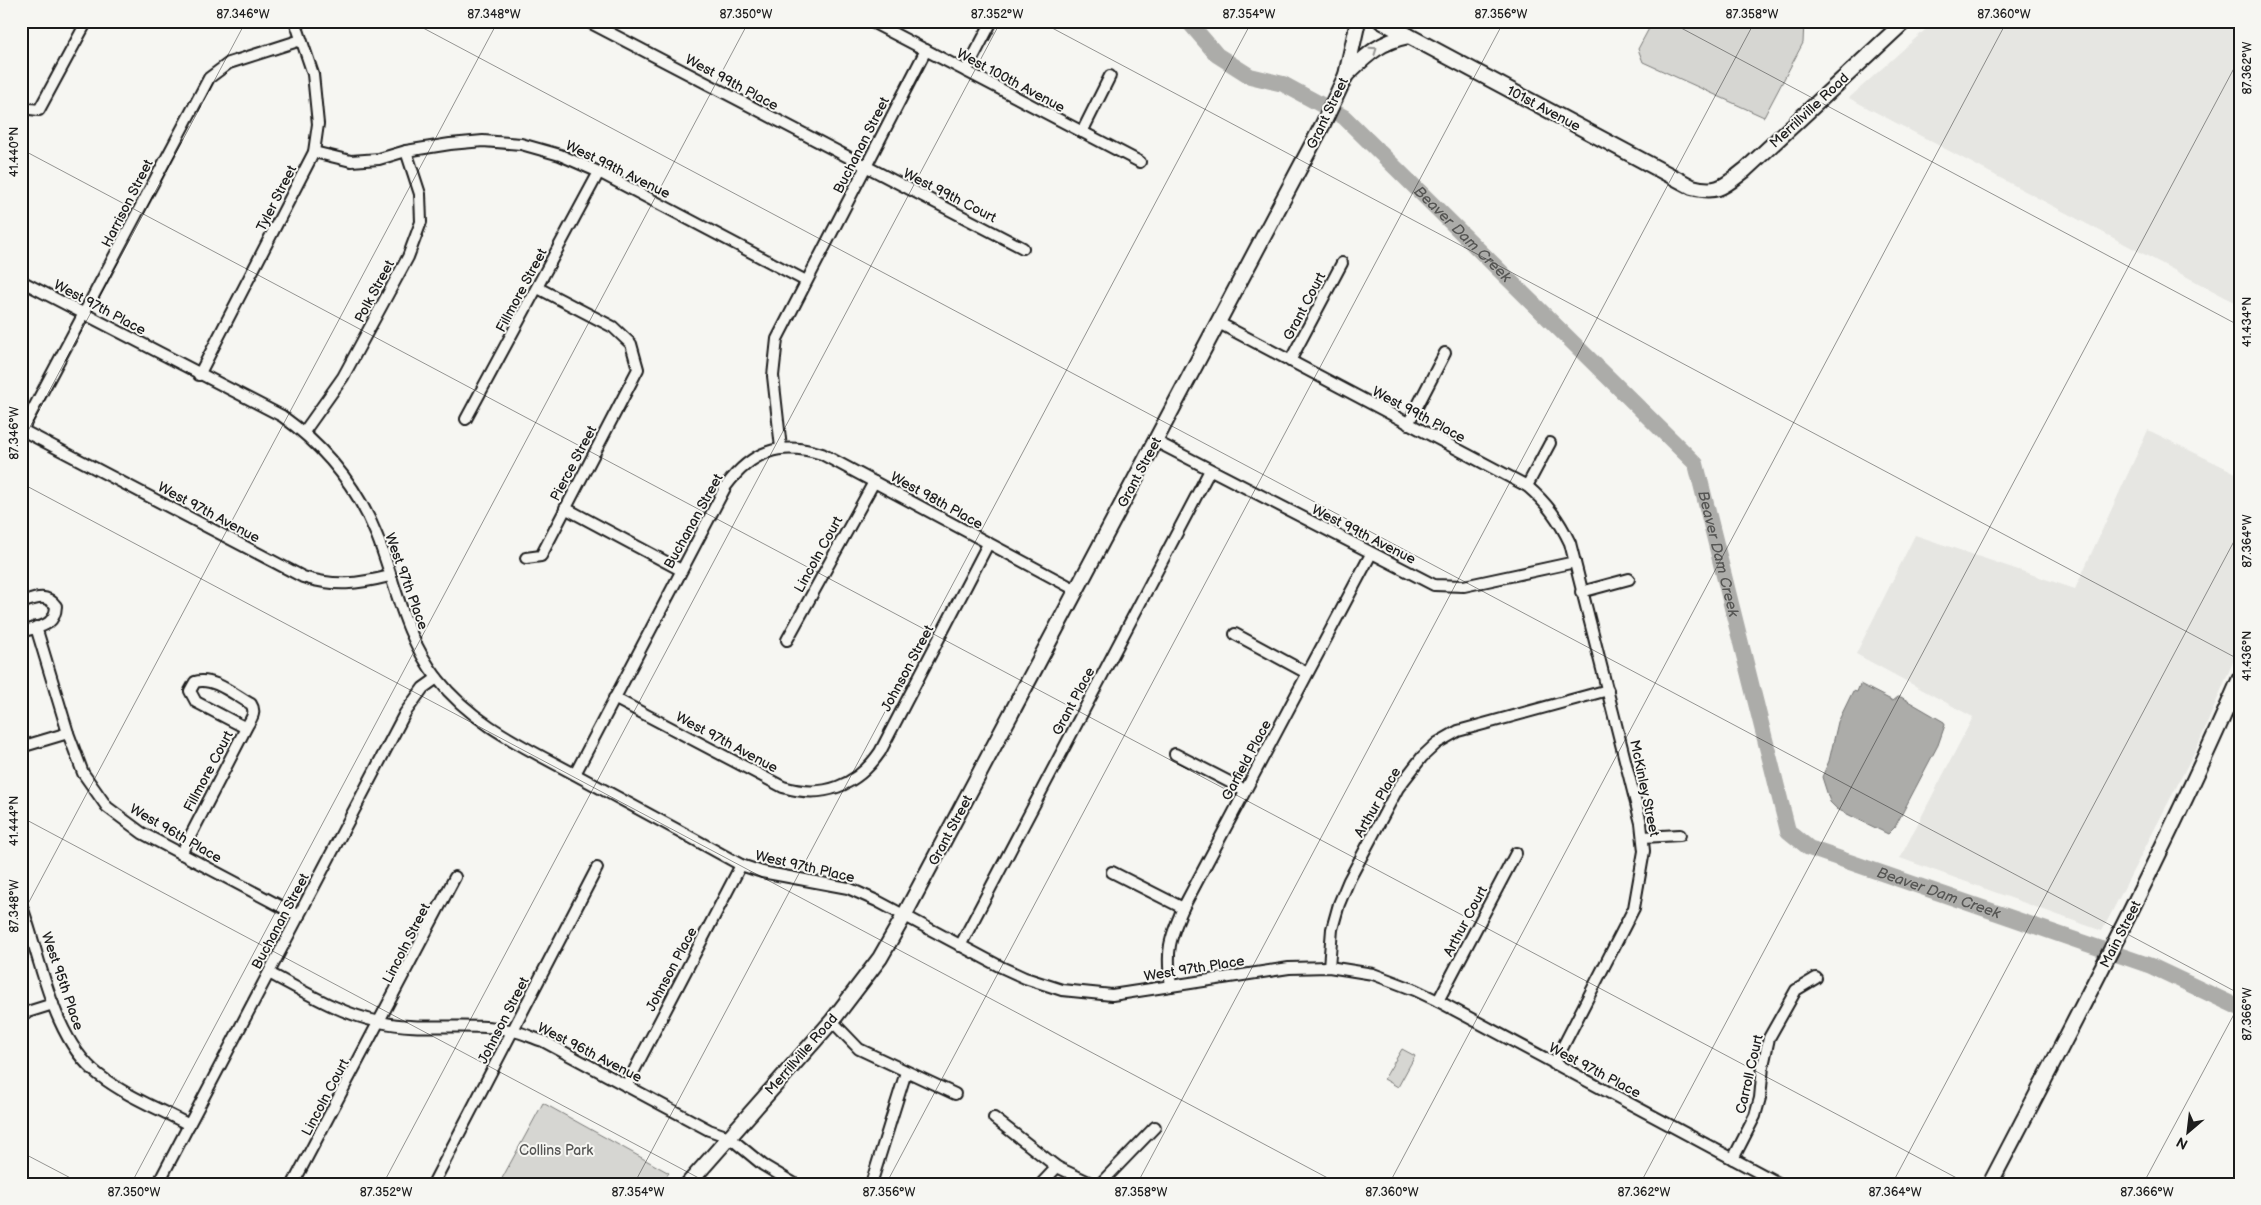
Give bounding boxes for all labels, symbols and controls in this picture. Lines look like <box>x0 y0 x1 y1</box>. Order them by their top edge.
text: 87.346°W <box>216 7 270 22</box>
text: 87.348°W <box>467 7 521 22</box>
text: 87.350°W <box>719 7 773 22</box>
text: 87.352°W <box>971 7 1023 22</box>
text: 87.354°W <box>1223 7 1275 22</box>
text: 87.356°W <box>1474 7 1528 22</box>
text: 87.358°W <box>1726 7 1779 22</box>
text: 87.360°W <box>1977 7 2031 22</box>
text: 87.362°W <box>2240 41 2255 95</box>
street label: West 100th Avenue <box>954 45 1068 116</box>
one-way arrow <box>1368 47 1378 56</box>
street label: West 99th Place <box>682 51 781 114</box>
street label: Merrillville Road <box>1766 69 1852 151</box>
street label: Grant Street <box>1303 74 1352 152</box>
street label: 101st Avenue <box>1504 82 1584 135</box>
street label: Buchanan Street <box>830 93 893 196</box>
text: 41.440°N <box>7 127 22 177</box>
street label: West 99th Avenue <box>563 137 673 202</box>
street label: Harrison Street <box>98 156 157 250</box>
street label: Tyler Street <box>253 162 301 234</box>
street label: West 99th Court <box>900 165 1000 227</box>
water label: Beaver Dam Creek <box>1410 182 1516 287</box>
street label: Fillmore Street <box>492 245 551 335</box>
street label: Polk Street <box>351 257 398 325</box>
street label: Grant Court <box>1280 269 1330 343</box>
street label: West 97th Place <box>51 276 149 339</box>
text: 41.434°N <box>2240 297 2255 347</box>
street label: West 99th Place <box>1369 383 1468 446</box>
text: 87.346°W <box>7 406 22 460</box>
street label: Pierce Street <box>546 422 601 504</box>
street label: Grant Street <box>1114 433 1165 510</box>
street label: West 98th Place <box>888 468 986 533</box>
street label: Buchanan Street <box>660 470 727 572</box>
street label: West 97th Avenue <box>155 478 263 546</box>
water label: Beaver Dam Creek <box>1693 489 1743 620</box>
street label: West 99th Avenue <box>1309 501 1419 568</box>
street label: Lincoln Court <box>791 513 847 595</box>
text: 87.364°W <box>2240 514 2255 568</box>
street label: West 97th Place <box>381 531 432 632</box>
street label: Johnson Street <box>878 622 938 714</box>
text: 41.436°N <box>2240 631 2255 681</box>
street label: Grant Place <box>1048 664 1098 738</box>
street label: West 97th Avenue <box>673 708 781 776</box>
street label: Garfield Place <box>1218 717 1275 803</box>
street label: Fillmore Court <box>180 727 237 815</box>
street label: McKinley Street <box>1626 738 1663 839</box>
street label: Arthur Place <box>1351 764 1404 840</box>
street label: Grant Street <box>925 791 976 868</box>
text: 41.444°N <box>7 796 22 846</box>
street label: West 96th Place <box>127 800 225 867</box>
street label: West 97th Place <box>753 847 856 886</box>
water label: Beaver Dam Creek <box>1874 863 2003 924</box>
street label: Buchanan Street <box>248 870 313 972</box>
text: 87.348°W <box>7 879 22 933</box>
street label: Arthur Court <box>1440 882 1491 959</box>
street label: Main Street <box>2096 897 2145 971</box>
street label: Lincoln Street <box>379 900 434 986</box>
street label: Johnson Place <box>642 924 701 1014</box>
street label: West 95th Place <box>38 930 87 1032</box>
street label: West 97th Place <box>1143 952 1246 985</box>
street label: Johnson Street <box>474 973 533 1067</box>
text: 87.366°W <box>2240 987 2255 1041</box>
street label: Merrillville Road <box>761 1010 841 1098</box>
street label: West 96th Avenue <box>535 1019 645 1086</box>
street label: Carroll Court <box>1732 1032 1767 1115</box>
street label: West 97th Place <box>1546 1039 1644 1102</box>
street label: Lincoln Court <box>298 1055 353 1139</box>
north arrow <box>2164 1108 2214 1158</box>
text: N <box>2173 1133 2191 1153</box>
park label: Collins Park <box>519 1142 593 1159</box>
text: 87.350°W <box>107 1185 161 1200</box>
text: 87.352°W <box>360 1185 412 1200</box>
text: 87.354°W <box>612 1185 664 1200</box>
text: 87.356°W <box>862 1185 916 1200</box>
text: 87.358°W <box>1115 1185 1168 1200</box>
text: 87.360°W <box>1365 1185 1419 1200</box>
text: 87.362°W <box>1617 1185 1671 1200</box>
text: 87.364°W <box>1868 1185 1922 1200</box>
text: 87.366°W <box>2120 1185 2174 1200</box>

